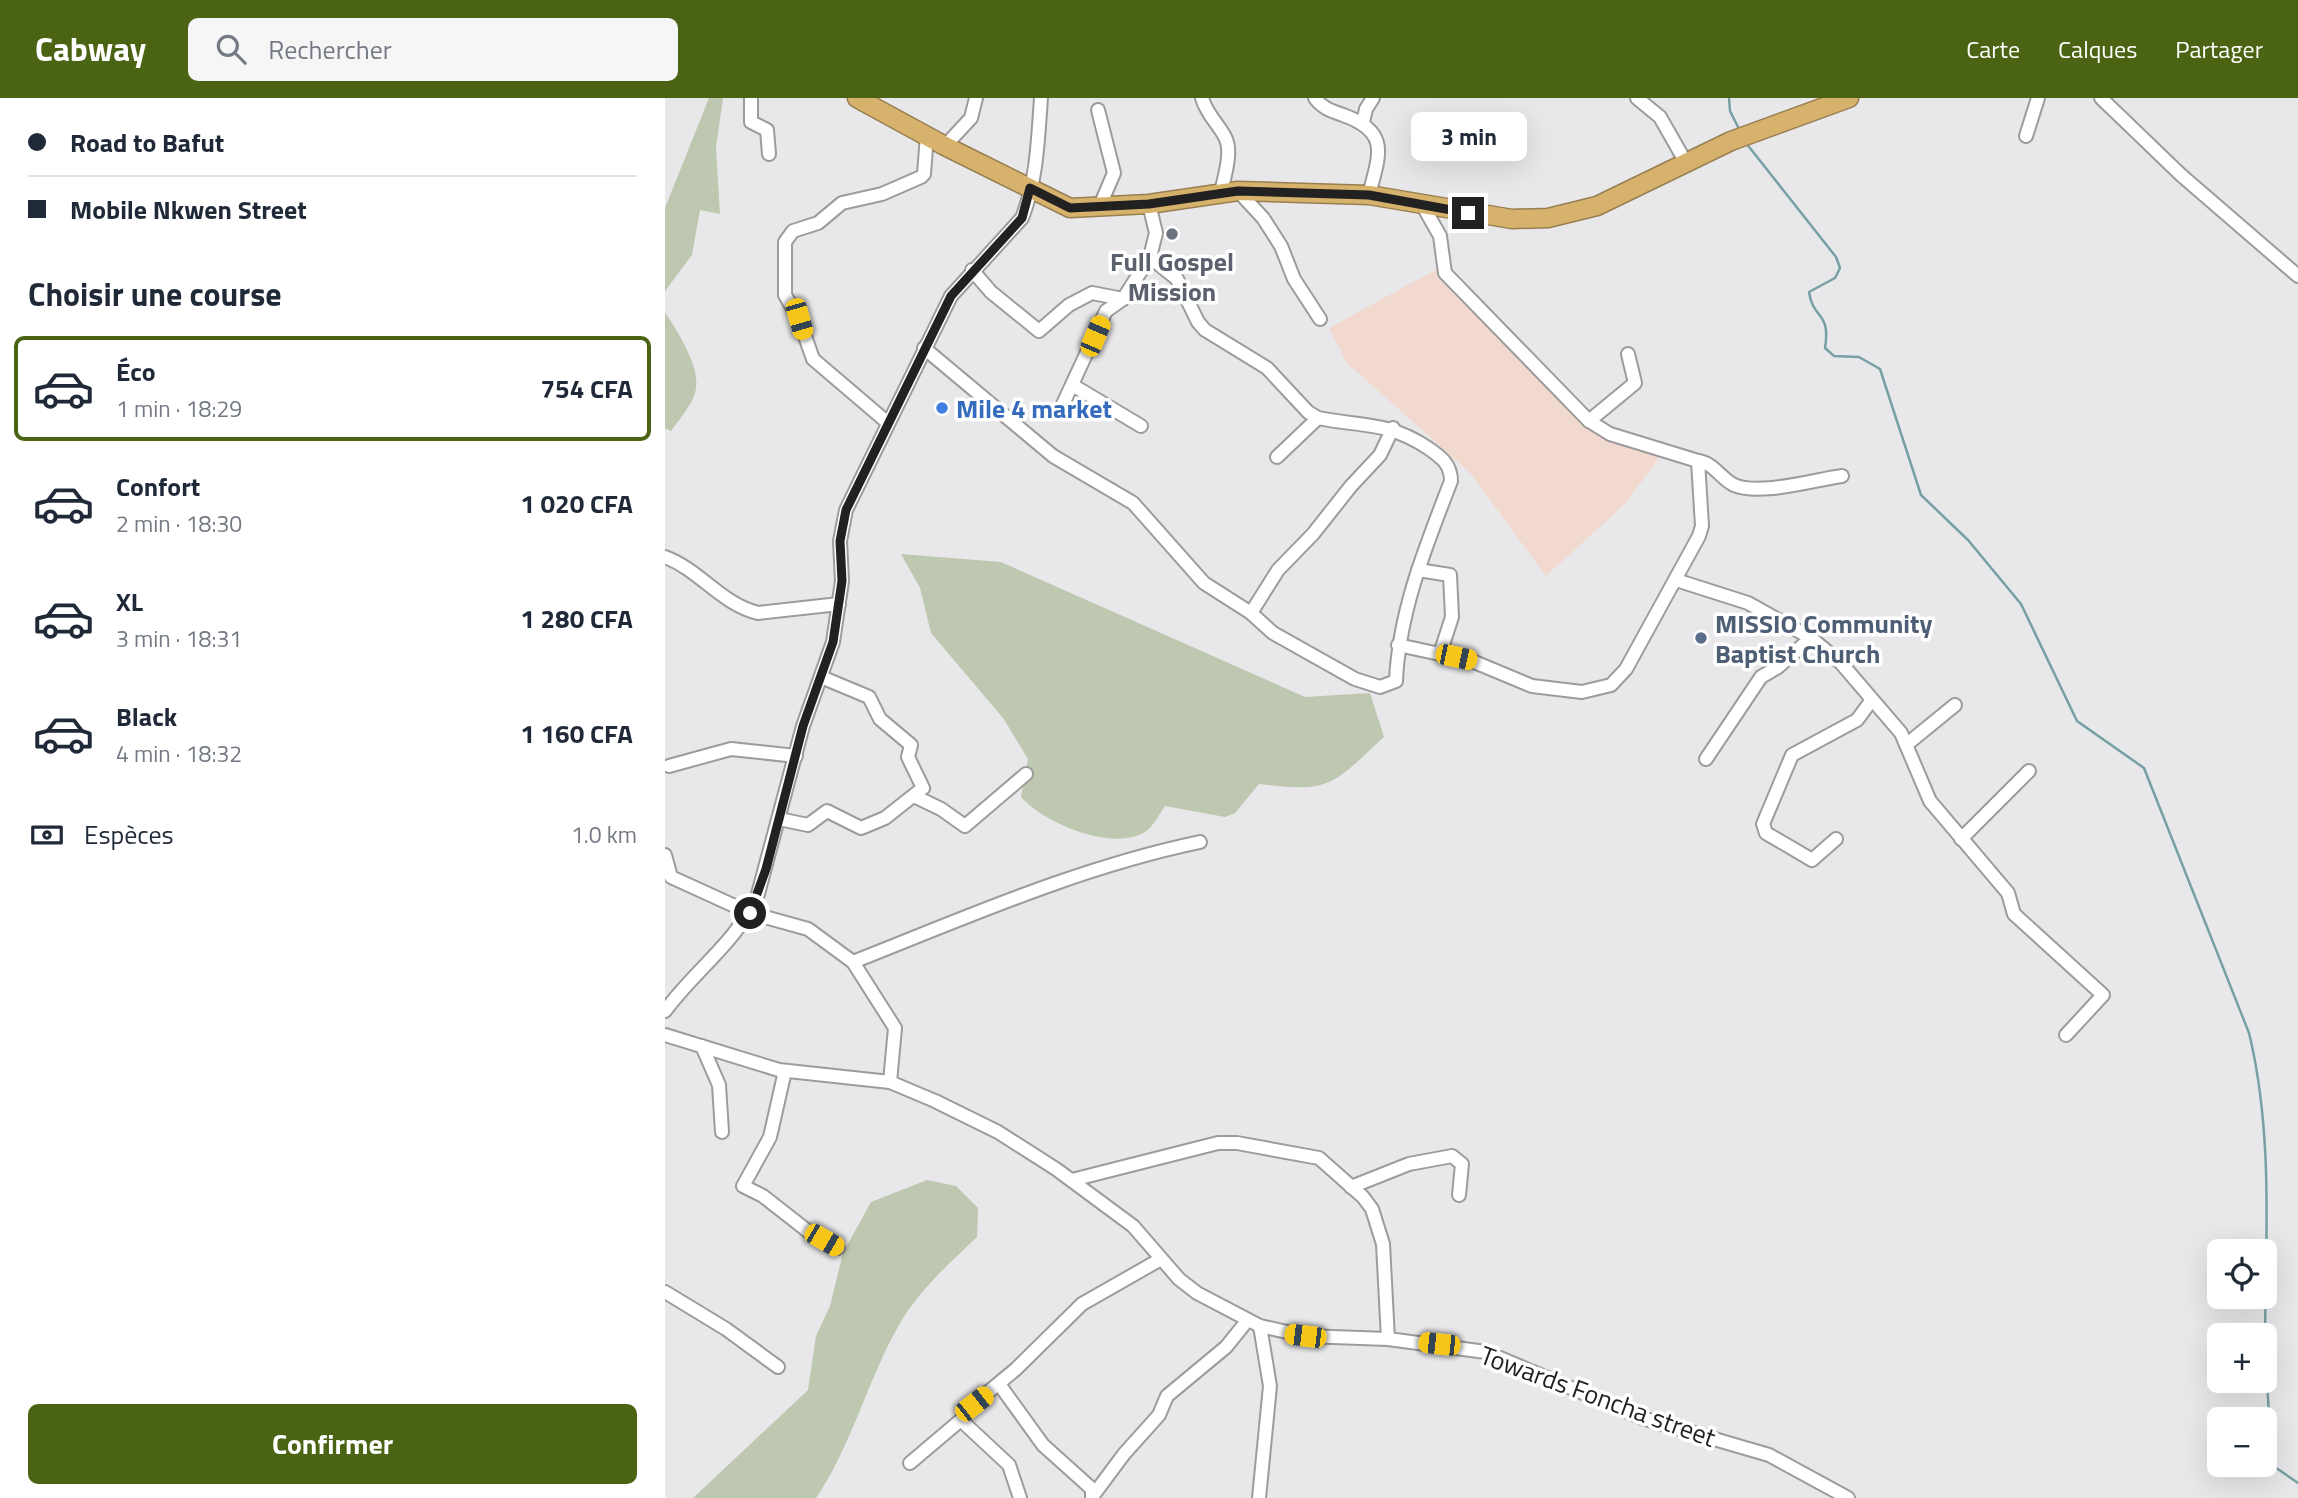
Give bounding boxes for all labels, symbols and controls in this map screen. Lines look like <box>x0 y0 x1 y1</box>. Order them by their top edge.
search box <box>188 18 678 81</box>
text: Cabway <box>35 24 146 74</box>
icon: search <box>212 30 250 68</box>
text: Rechercher <box>268 30 392 69</box>
text: Carte <box>1966 31 2020 67</box>
text: Calques <box>2058 31 2137 67</box>
text: Partager <box>2175 31 2263 67</box>
callout: 3 min <box>1410 111 1526 160</box>
text: 3 min <box>1441 119 1497 154</box>
text: Road to Bafut <box>70 123 224 162</box>
text: Mobile Nkwen Street <box>70 190 307 229</box>
route end <box>1452 197 1484 229</box>
marker: Full Gospel Mission <box>1164 226 1180 242</box>
place label: Full Gospel Mission <box>1110 242 1234 311</box>
text: Choisir une course <box>28 270 282 318</box>
car <box>784 296 815 342</box>
car <box>1078 313 1113 359</box>
text: Éco <box>116 352 156 391</box>
icon: car <box>32 357 95 420</box>
text: 754 CFA <box>541 369 633 408</box>
place label: Mile 4 market <box>956 389 1112 428</box>
text: 1 min · 18:29 <box>116 391 242 426</box>
marker: Mile 4 market <box>934 400 950 416</box>
text: Confort <box>116 467 200 506</box>
icon: car <box>32 472 95 535</box>
text: 1 020 CFA <box>520 484 633 523</box>
text: 2 min · 18:30 <box>116 506 242 541</box>
text: XL <box>116 582 143 621</box>
icon: car <box>32 587 95 650</box>
text: 1 280 CFA <box>520 599 633 638</box>
place label: MISSIO Community Baptist Church <box>1715 604 1932 673</box>
text: 3 min · 18:31 <box>116 621 242 656</box>
marker: MISSIO Community Baptist Church <box>1693 630 1709 646</box>
car <box>1434 642 1479 672</box>
text: Black <box>116 697 177 736</box>
icon: car <box>32 702 95 765</box>
text: 1 160 CFA <box>520 714 633 753</box>
text: 4 min · 18:32 <box>116 736 242 771</box>
text: Espèces <box>84 815 174 854</box>
icon: cash <box>28 816 66 854</box>
text: 1.0 km <box>571 817 637 852</box>
route start <box>734 897 766 929</box>
car <box>801 1220 848 1260</box>
map controls <box>2207 1239 2277 1477</box>
button: locate <box>2207 1239 2277 1309</box>
car <box>1283 1323 1328 1349</box>
button: + <box>2207 1323 2277 1393</box>
car <box>1418 1331 1461 1357</box>
street label: Towards Foncha street <box>1475 1335 1721 1457</box>
car <box>951 1383 998 1425</box>
button: Confirmer <box>28 1404 637 1484</box>
button: − <box>2207 1407 2277 1477</box>

